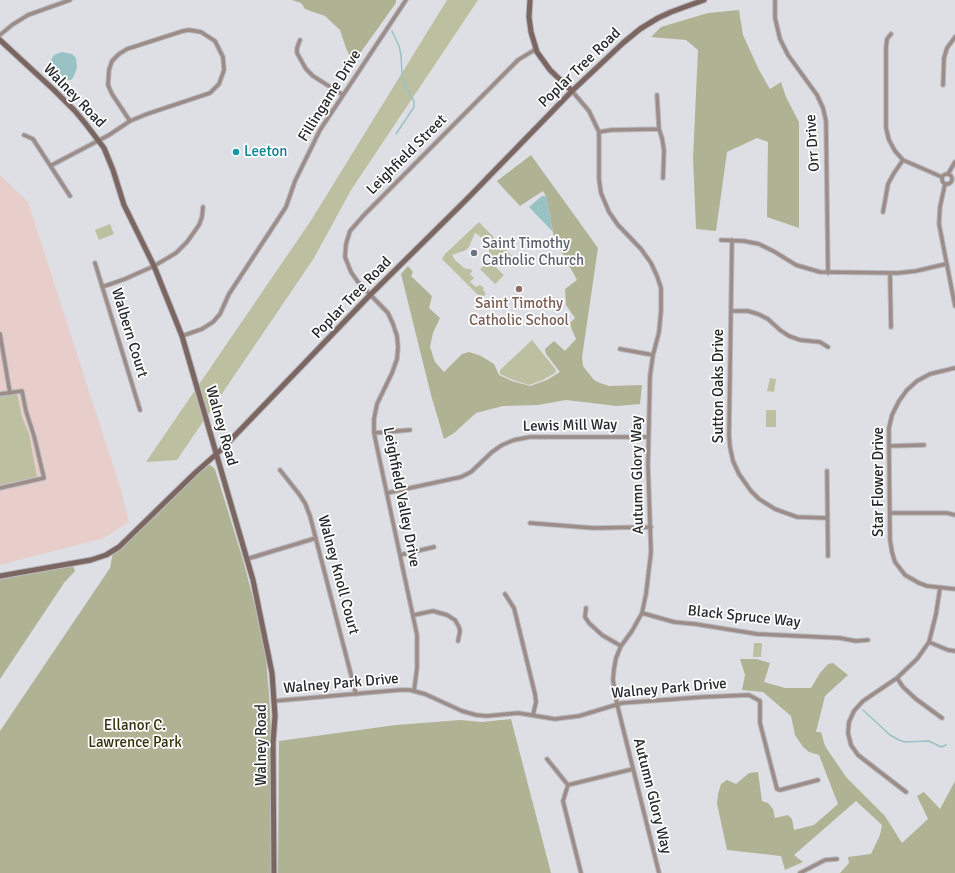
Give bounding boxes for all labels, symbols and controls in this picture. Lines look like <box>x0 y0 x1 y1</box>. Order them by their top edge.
street label: Poplar Tree Road <box>535 24 625 112</box>
street label: Fillingame Drive <box>295 47 365 145</box>
street label: Walney Road <box>39 60 109 132</box>
street label: Leighfield Street <box>363 111 451 199</box>
street label: Orr Drive <box>802 114 824 172</box>
place label: Leeton <box>244 143 288 161</box>
marker: Leeton <box>231 147 241 157</box>
place label: Saint Timothy Catholic Church <box>482 235 584 270</box>
marker: Saint Timothy Catholic Church <box>469 248 479 258</box>
street label: Poplar Tree Road <box>308 253 396 343</box>
marker: Saint Timothy Catholic School <box>514 284 524 294</box>
street label: Walbern Court <box>107 286 151 380</box>
place label: Saint Timothy Catholic School <box>469 295 569 330</box>
street label: Sutton Oaks Drive <box>710 329 728 443</box>
street label: Walney Road <box>201 384 241 468</box>
street label: Lewis Mill Way <box>523 416 617 436</box>
street label: Autumn Glory Way <box>628 416 648 534</box>
street label: Leighfield Valley Drive <box>379 425 423 569</box>
street label: Star Flower Drive <box>870 427 888 537</box>
street label: Walney Knoll Court <box>313 513 363 637</box>
street label: Black Spruce Way <box>687 602 801 632</box>
street label: Walney Park Drive <box>283 670 399 698</box>
street label: Walney Park Drive <box>611 675 727 703</box>
street label: Walney Road <box>253 704 271 786</box>
park label: Ellanor C. Lawrence Park <box>88 717 182 752</box>
street label: Autumn Glory Way <box>629 736 675 856</box>

